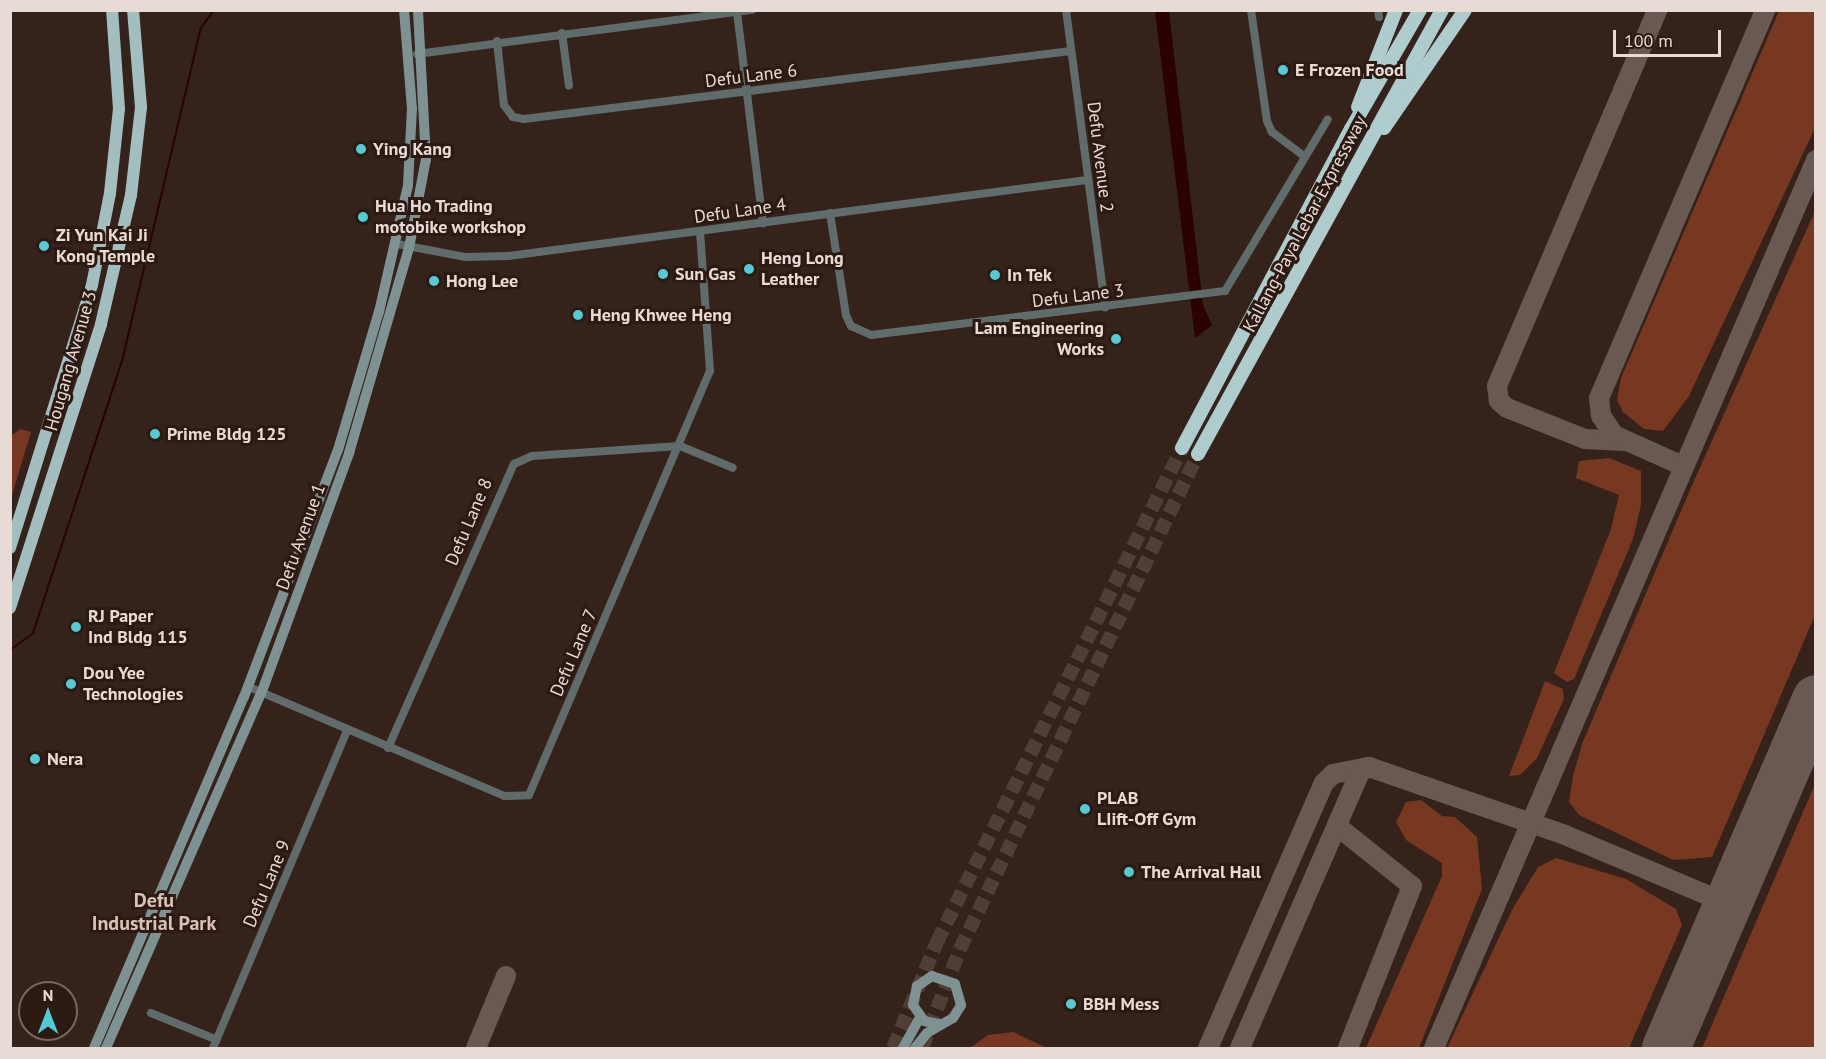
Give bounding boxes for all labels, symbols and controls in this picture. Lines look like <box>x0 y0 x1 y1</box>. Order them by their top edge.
scale bar <box>1616 18 1724 56</box>
text: 100 m <box>1624 29 1673 52</box>
place label: E Frozen Food <box>1295 59 1404 81</box>
street label: Defu Lane 6 <box>704 60 798 92</box>
marker: E Frozen Food <box>1276 63 1290 77</box>
street label: Defu Avenue 2 <box>1082 100 1118 214</box>
street label: Kallang-Paya Lebar Expressway <box>1239 112 1371 336</box>
place label: Ying Kang <box>373 138 452 160</box>
marker: Ying Kang <box>354 142 368 156</box>
street label: Defu Lane 4 <box>693 194 787 228</box>
place label: Hua Ho Trading motobike workshop <box>375 196 526 238</box>
marker: Hua Ho Trading motobike workshop <box>356 210 370 224</box>
place label: Zi Yun Kai Ji Kong Temple <box>56 225 156 268</box>
marker: Zi Yun Kai Ji Kong Temple <box>37 239 51 253</box>
place label: Heng Long Leather <box>761 248 844 290</box>
marker: Heng Long Leather <box>742 262 756 276</box>
place label: Sun Gas <box>675 263 736 285</box>
place label: In Tek <box>1007 264 1052 286</box>
marker: Sun Gas <box>656 267 670 281</box>
marker: In Tek <box>988 268 1002 282</box>
place label: Hong Lee <box>446 270 518 292</box>
marker: Hong Lee <box>427 274 441 288</box>
street label: Defu Lane 3 <box>1031 280 1125 312</box>
street label: Hougang Avenue 3 <box>41 288 101 434</box>
place label: Heng Khwee Heng <box>590 304 732 326</box>
marker: Heng Khwee Heng <box>571 308 585 322</box>
place label: Lam Engineering Works <box>974 318 1104 360</box>
marker: Lam Engineering Works <box>1109 332 1123 346</box>
place label: Prime Bldg 125 <box>167 423 287 445</box>
marker: Prime Bldg 125 <box>148 427 162 441</box>
street label: Defu Lane 8 <box>441 475 497 569</box>
street label: Defu Avenue 1 <box>272 481 330 593</box>
place label: RJ Paper Ind Bldg 115 <box>88 606 188 648</box>
street label: Defu Lane 7 <box>546 606 602 700</box>
marker: RJ Paper Ind Bldg 115 <box>69 620 83 634</box>
place label: Dou Yee Technologies <box>83 663 183 706</box>
marker: Dou Yee Technologies <box>64 677 78 691</box>
place label: Nera <box>47 748 83 770</box>
marker: Nera <box>28 752 42 766</box>
place label: PLAB LIift-Off Gym <box>1097 788 1197 830</box>
marker: PLAB LIift-Off Gym <box>1078 802 1092 816</box>
street label: Defu Lane 9 <box>239 837 295 931</box>
place label: The Arrival Hall <box>1141 861 1262 883</box>
marker: The Arrival Hall <box>1122 865 1136 879</box>
district label: Defu Industrial Park <box>92 888 216 935</box>
north arrow <box>18 981 78 1041</box>
text: N <box>43 985 53 1005</box>
place label: BBH Mess <box>1083 993 1159 1015</box>
marker: BBH Mess <box>1064 997 1078 1011</box>

